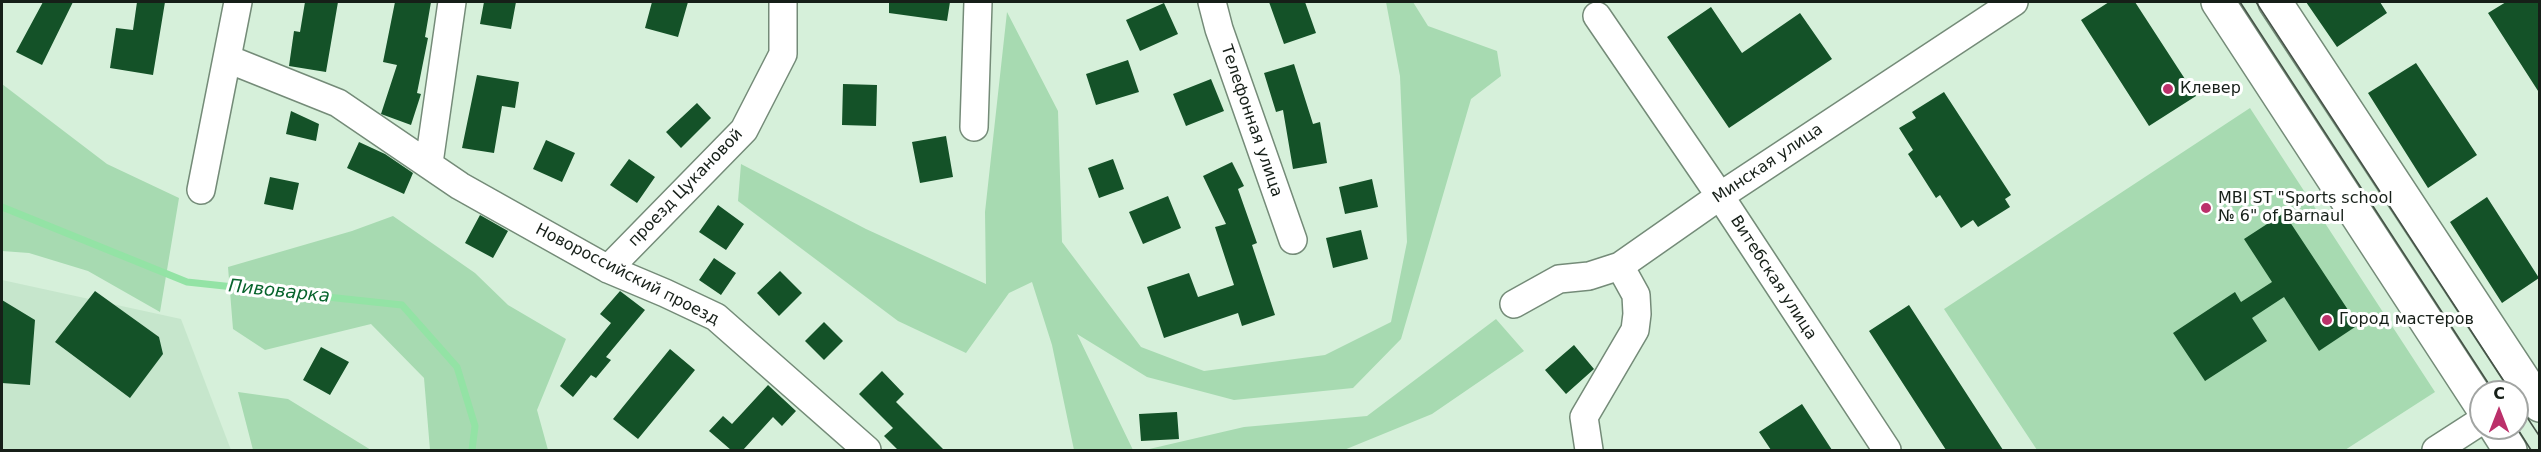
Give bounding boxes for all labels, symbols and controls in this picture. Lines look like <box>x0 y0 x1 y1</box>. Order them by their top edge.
street label: Телефонная улица <box>1216 43 1286 199</box>
place label: Клевер <box>2180 79 2241 99</box>
marker: Клевер <box>2161 82 2175 96</box>
street label: Минская улица <box>1709 120 1827 208</box>
street label: проезд Цукановой <box>625 125 747 251</box>
place label: MBI ST "Sports school № 6" of Barnaul <box>2218 189 2393 227</box>
marker: MBI ST "Sports school № 6" of Barnaul <box>2199 201 2213 215</box>
street label: Витебская улица <box>1726 212 1820 344</box>
street label: Новороссийский проезд <box>532 220 722 330</box>
water label: Пивоварка <box>227 276 331 308</box>
place label: Город мастеров <box>2339 310 2474 330</box>
marker: Город мастеров <box>2320 313 2334 327</box>
north arrow <box>2469 380 2529 440</box>
text: С <box>2493 384 2505 403</box>

